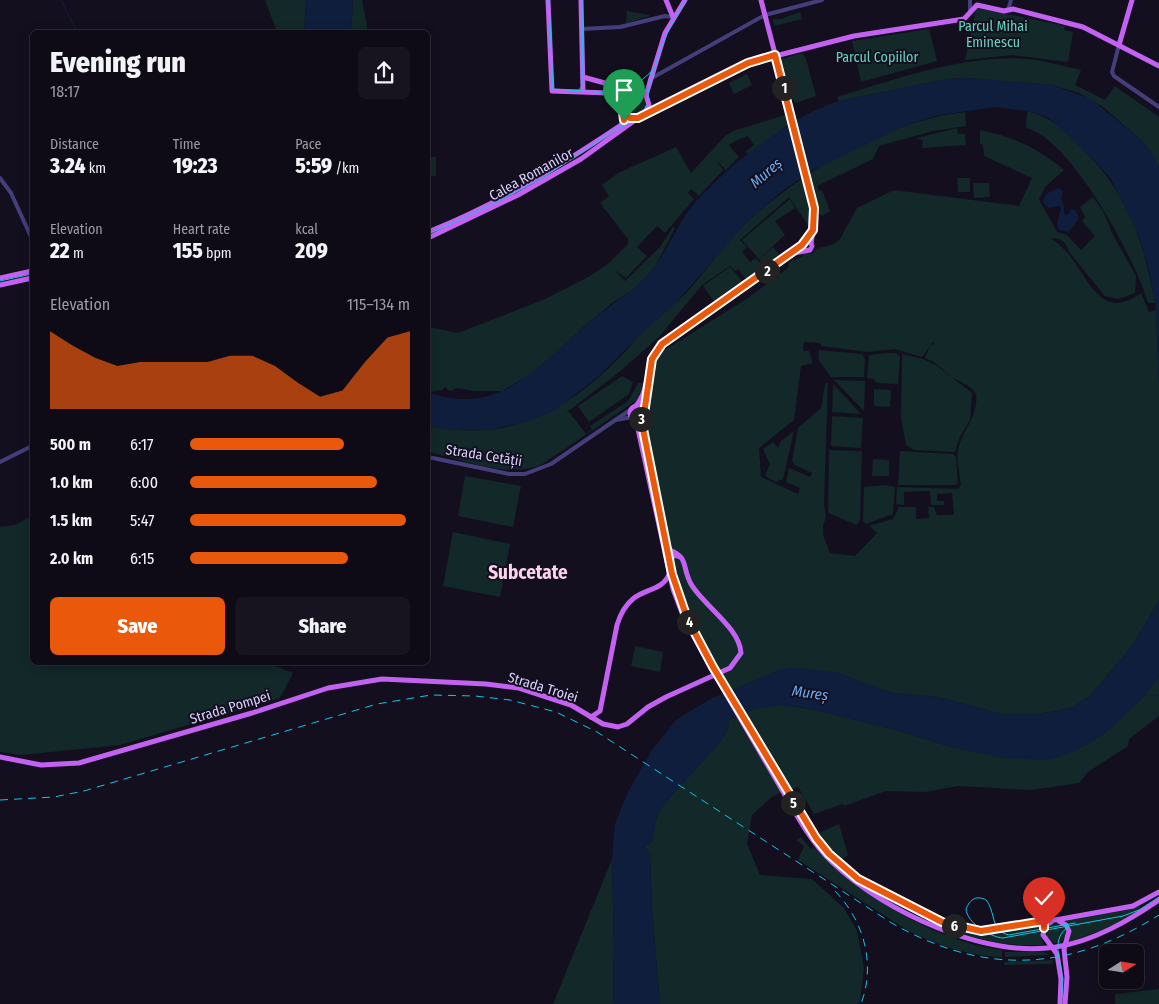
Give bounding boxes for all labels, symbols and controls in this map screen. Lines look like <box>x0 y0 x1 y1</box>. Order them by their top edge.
park label: Parcul Mihai Eminescu <box>958 18 1028 51</box>
text: Evening run <box>50 46 186 79</box>
button: share <box>358 47 410 99</box>
park label: Parcul Copiilor <box>836 49 918 66</box>
pin <box>603 69 645 120</box>
icon: arrive <box>610 76 638 104</box>
pin: 1 <box>772 76 796 100</box>
text: 1 <box>782 80 787 97</box>
text: 18:17 <box>50 82 80 101</box>
text: Distance <box>50 136 99 153</box>
text: Time <box>173 136 200 153</box>
text: Pace <box>295 136 321 153</box>
street label: Calea Romanilor <box>486 144 576 205</box>
text: 3.24 <box>50 153 85 179</box>
text: 19:23 <box>173 153 218 179</box>
text: 5:59 <box>295 153 332 179</box>
water label: Mureș <box>746 154 786 192</box>
text: km <box>85 160 106 177</box>
text: /km <box>332 160 359 177</box>
text: Elevation <box>50 221 103 238</box>
text: Heart rate <box>173 221 230 238</box>
text: kcal <box>295 221 318 238</box>
text: 22 <box>50 238 70 264</box>
text: 155 <box>173 238 203 264</box>
text: 209 <box>295 238 328 264</box>
text: m <box>70 245 84 262</box>
text: bpm <box>203 245 232 262</box>
pin: 2 <box>754 258 780 284</box>
text: 2 <box>764 263 771 280</box>
text: Elevation <box>50 295 110 314</box>
text: 115–134 m <box>347 295 410 314</box>
pin: 3 <box>628 406 654 432</box>
text: 3 <box>638 411 645 428</box>
text: 500 m <box>50 435 91 454</box>
text: 6:17 <box>130 435 153 454</box>
street label: Strada Cetății <box>444 441 523 471</box>
text: 1.0 km <box>50 473 93 492</box>
text: 6:00 <box>130 473 158 492</box>
text: 1.5 km <box>50 511 92 530</box>
text: 5:47 <box>130 511 155 530</box>
text: 2.0 km <box>50 549 93 568</box>
text: 6:15 <box>130 549 154 568</box>
district label: Subcetate <box>488 561 568 584</box>
button: Save <box>50 597 225 655</box>
button: Share <box>235 597 410 655</box>
pin: 4 <box>676 610 702 634</box>
text: 4 <box>686 614 693 631</box>
street label: Strada Troiei <box>506 669 580 706</box>
water label: Mureș <box>791 682 830 705</box>
street label: Strada Pompei <box>188 687 273 728</box>
pin: 5 <box>780 790 806 816</box>
text: 5 <box>790 795 797 812</box>
pin <box>1023 877 1065 928</box>
icon: check <box>1030 884 1058 912</box>
pin: 6 <box>942 914 966 938</box>
text: 6 <box>951 918 958 935</box>
north arrow <box>1099 944 1144 989</box>
map controls <box>1099 944 1144 989</box>

